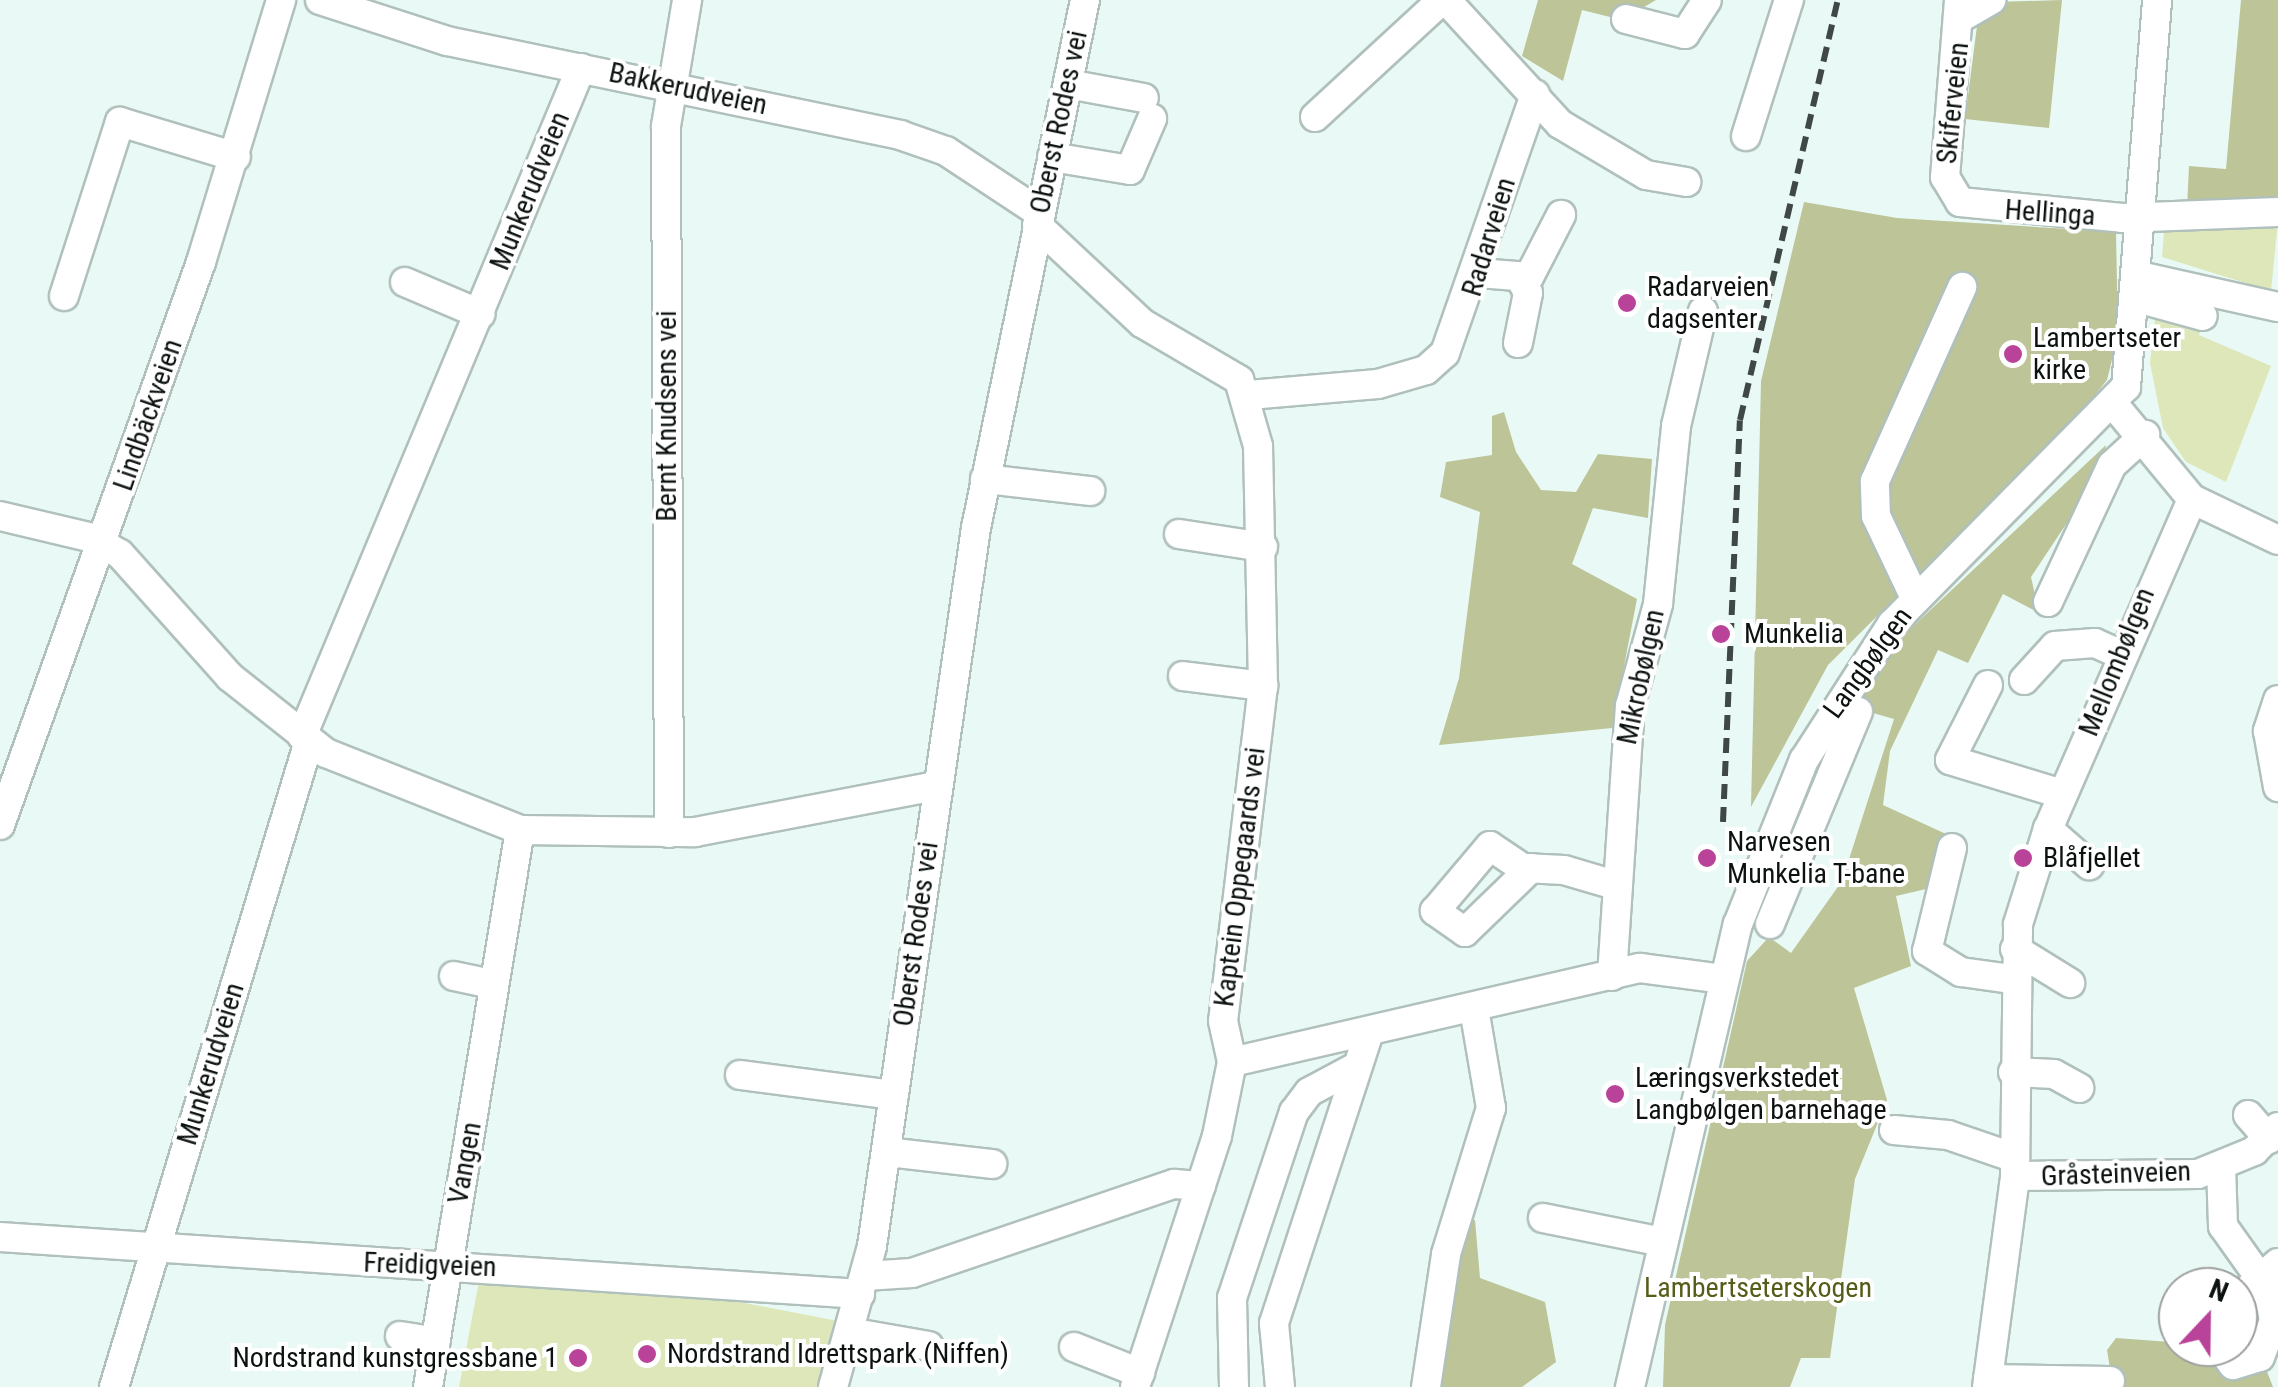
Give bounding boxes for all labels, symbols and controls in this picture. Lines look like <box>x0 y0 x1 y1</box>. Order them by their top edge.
street label: Oberst Rodes vei <box>1023 27 1095 217</box>
street label: Skiferveien <box>1930 41 1976 165</box>
street label: Bakkerudveien <box>606 56 770 122</box>
street label: Munkerudveien <box>483 107 577 275</box>
street label: Radarveien <box>1455 174 1523 300</box>
street label: Hellinga <box>2004 193 2096 233</box>
place label: Radarveien dagsenter <box>1647 270 1769 336</box>
marker: Radarveien dagsenter <box>1616 292 1638 314</box>
street label: Bernt Knudsens vei <box>650 310 684 522</box>
place label: Lambertseter kirke <box>2033 321 2181 387</box>
street label: Lindbäckveien <box>106 335 190 495</box>
marker: Lambertseter kirke <box>2002 343 2024 365</box>
street label: Mellombølgen <box>2072 583 2162 741</box>
street label: Langbølgen <box>1817 601 1919 725</box>
street label: Mikrobølgen <box>1610 606 1672 748</box>
place label: Munkelia <box>1744 617 1844 651</box>
marker: Munkelia <box>1708 621 1734 647</box>
street label: Kaptein Oppegaards vei <box>1207 745 1273 1009</box>
place label: Narvesen Munkelia T-bane <box>1727 825 1906 891</box>
street label: Oberst Rodes vei <box>886 839 946 1029</box>
place label: Blåfjellet <box>2043 841 2141 875</box>
marker: Narvesen Munkelia T-bane <box>1696 847 1718 869</box>
marker: Blåfjellet <box>2012 847 2034 869</box>
street label: Munkerudveien <box>170 979 252 1149</box>
place label: Læringsverkstedet Langbølgen barnehage <box>1635 1061 1887 1127</box>
marker: Læringsverkstedet Langbølgen barnehage <box>1604 1083 1626 1105</box>
street label: Vangen <box>441 1119 489 1207</box>
street label: Gråsteinveien <box>2040 1155 2192 1193</box>
street label: Freidigveien <box>363 1246 497 1284</box>
north arrow <box>2158 1267 2258 1367</box>
park label: Lambertseterskogen <box>1644 1271 1872 1305</box>
text: N <box>2205 1272 2233 1309</box>
place label: Nordstrand Idrettspark (Niffen) <box>667 1337 1009 1371</box>
place label: Nordstrand kunstgressbane 1 <box>232 1341 558 1375</box>
marker: Nordstrand Idrettspark (Niffen) <box>636 1343 658 1365</box>
marker: Nordstrand kunstgressbane 1 <box>567 1347 589 1369</box>

